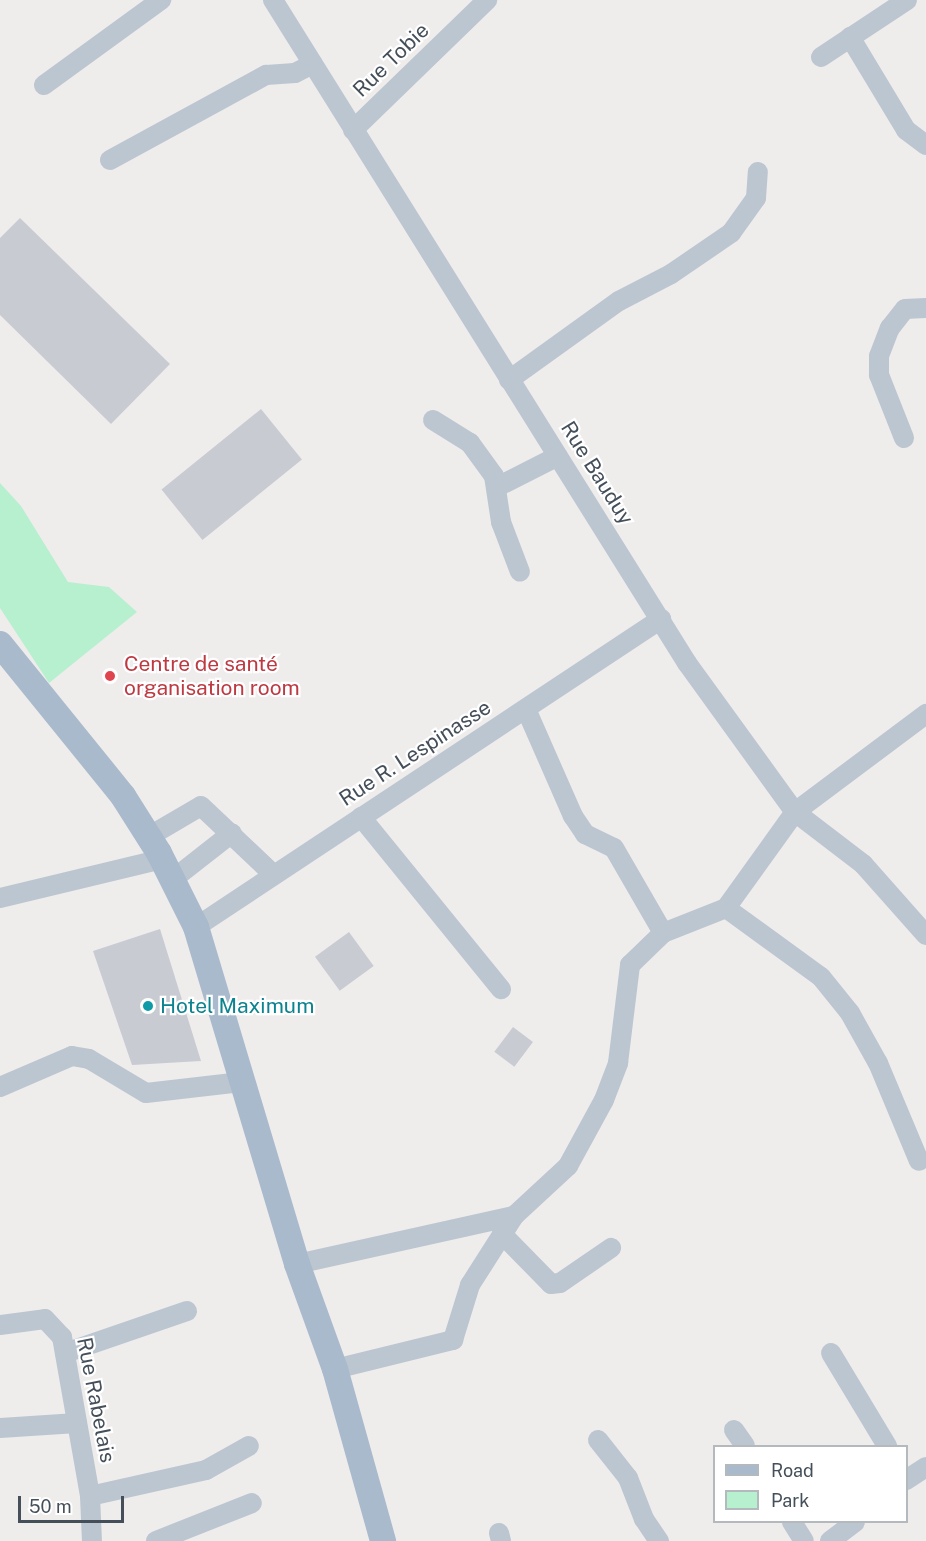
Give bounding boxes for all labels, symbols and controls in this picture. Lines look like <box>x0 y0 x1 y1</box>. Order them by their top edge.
street label: Rue Tobie <box>348 18 434 102</box>
street label: Rue Bauduy <box>555 417 639 529</box>
place label: Centre de santé organisation room <box>124 651 300 701</box>
marker: Centre de santé organisation room <box>101 667 119 685</box>
street label: Rue R. Lespinasse <box>334 695 496 811</box>
place label: Hotel Maximum <box>160 993 314 1019</box>
marker: Hotel Maximum <box>141 999 155 1013</box>
street label: Rue Rabelais <box>72 1335 120 1465</box>
legend <box>713 1445 908 1523</box>
text: Road <box>771 1460 814 1481</box>
scale bar <box>21 1484 128 1522</box>
text: Park <box>771 1490 809 1511</box>
text: 50 m <box>29 1496 72 1517</box>

